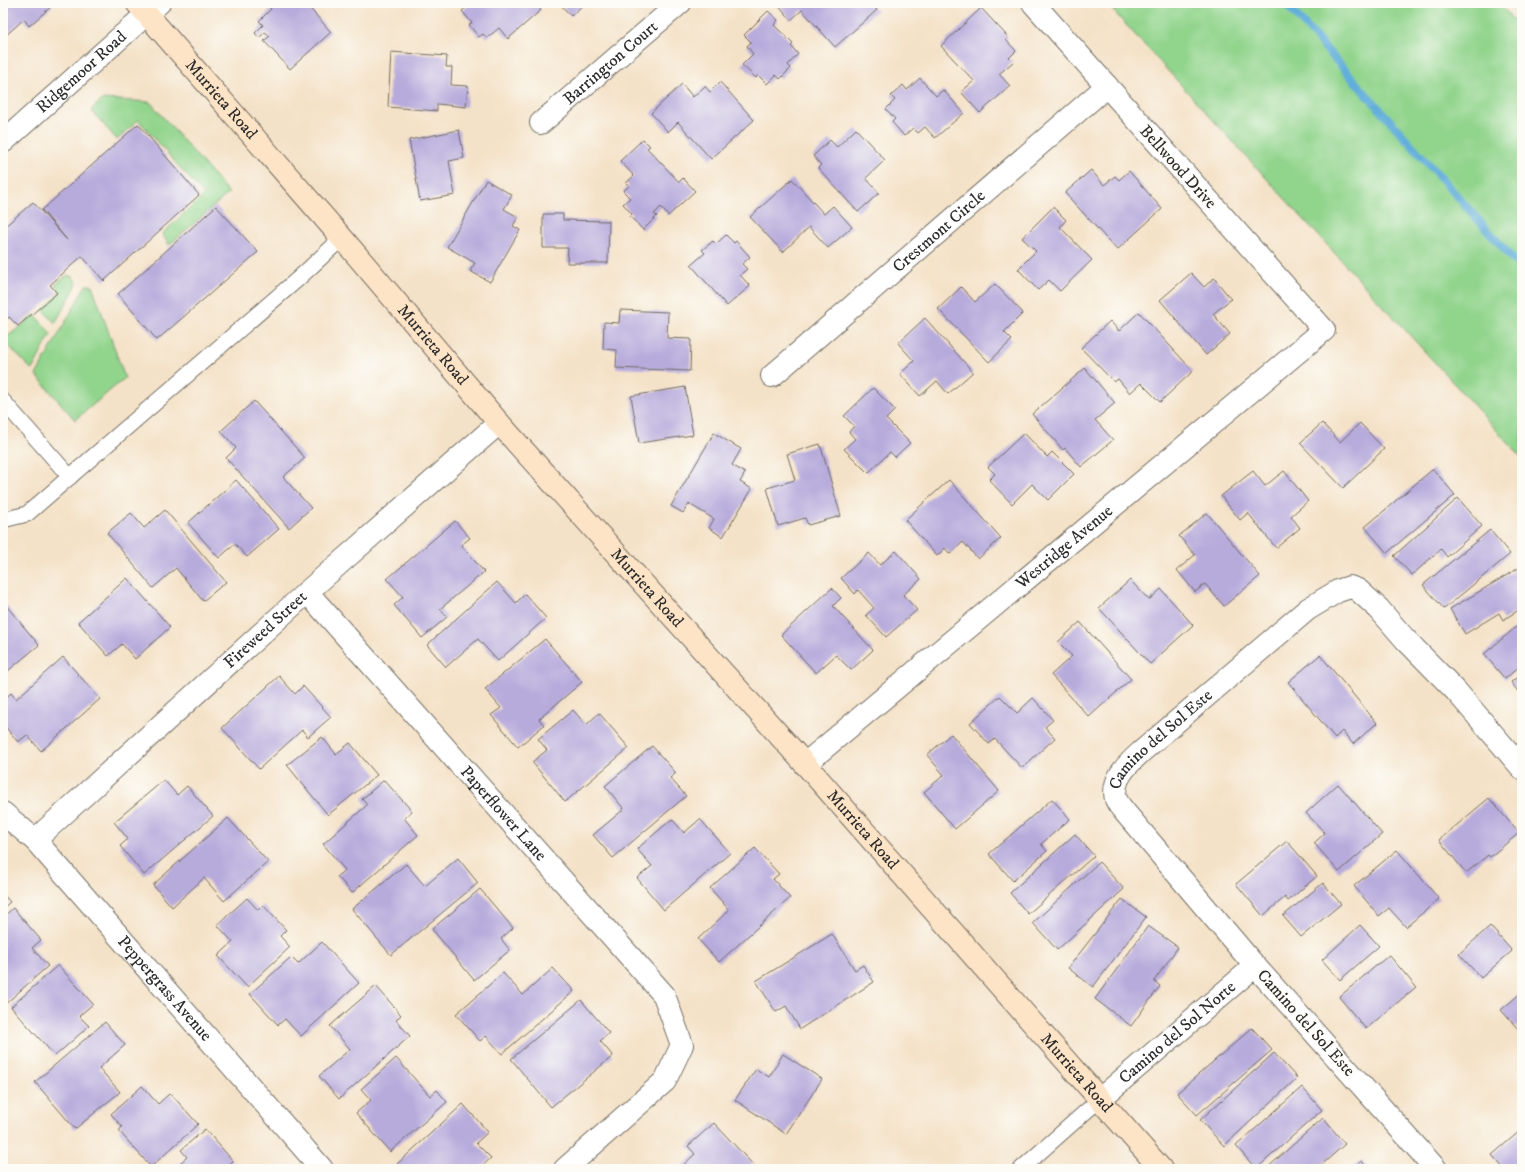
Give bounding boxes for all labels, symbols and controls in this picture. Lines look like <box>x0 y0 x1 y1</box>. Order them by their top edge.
street label: Barrington Court <box>559 16 663 110</box>
street label: Ridgemoor Road <box>32 26 132 118</box>
street label: Murrieta Road <box>180 55 262 144</box>
street label: Bellwood Drive <box>1135 121 1221 213</box>
street label: Crestmont Circle <box>888 185 990 278</box>
street label: Murrieta Road <box>392 300 473 390</box>
street label: Westridge Avenue <box>1010 500 1117 595</box>
street label: Murrieta Road <box>606 544 689 633</box>
street label: Fireweed Street <box>219 586 312 673</box>
street label: Camino del Sol Este <box>1104 685 1217 792</box>
street label: Paperflower Lane <box>455 761 551 866</box>
street label: Murrieta Road <box>822 785 904 875</box>
street label: Peppergrass Avenue <box>113 931 217 1046</box>
street label: Camino del Sol Este <box>1252 965 1360 1081</box>
street label: Camino del Sol Norte <box>1114 976 1240 1089</box>
street label: Murrieta Road <box>1036 1028 1118 1118</box>

